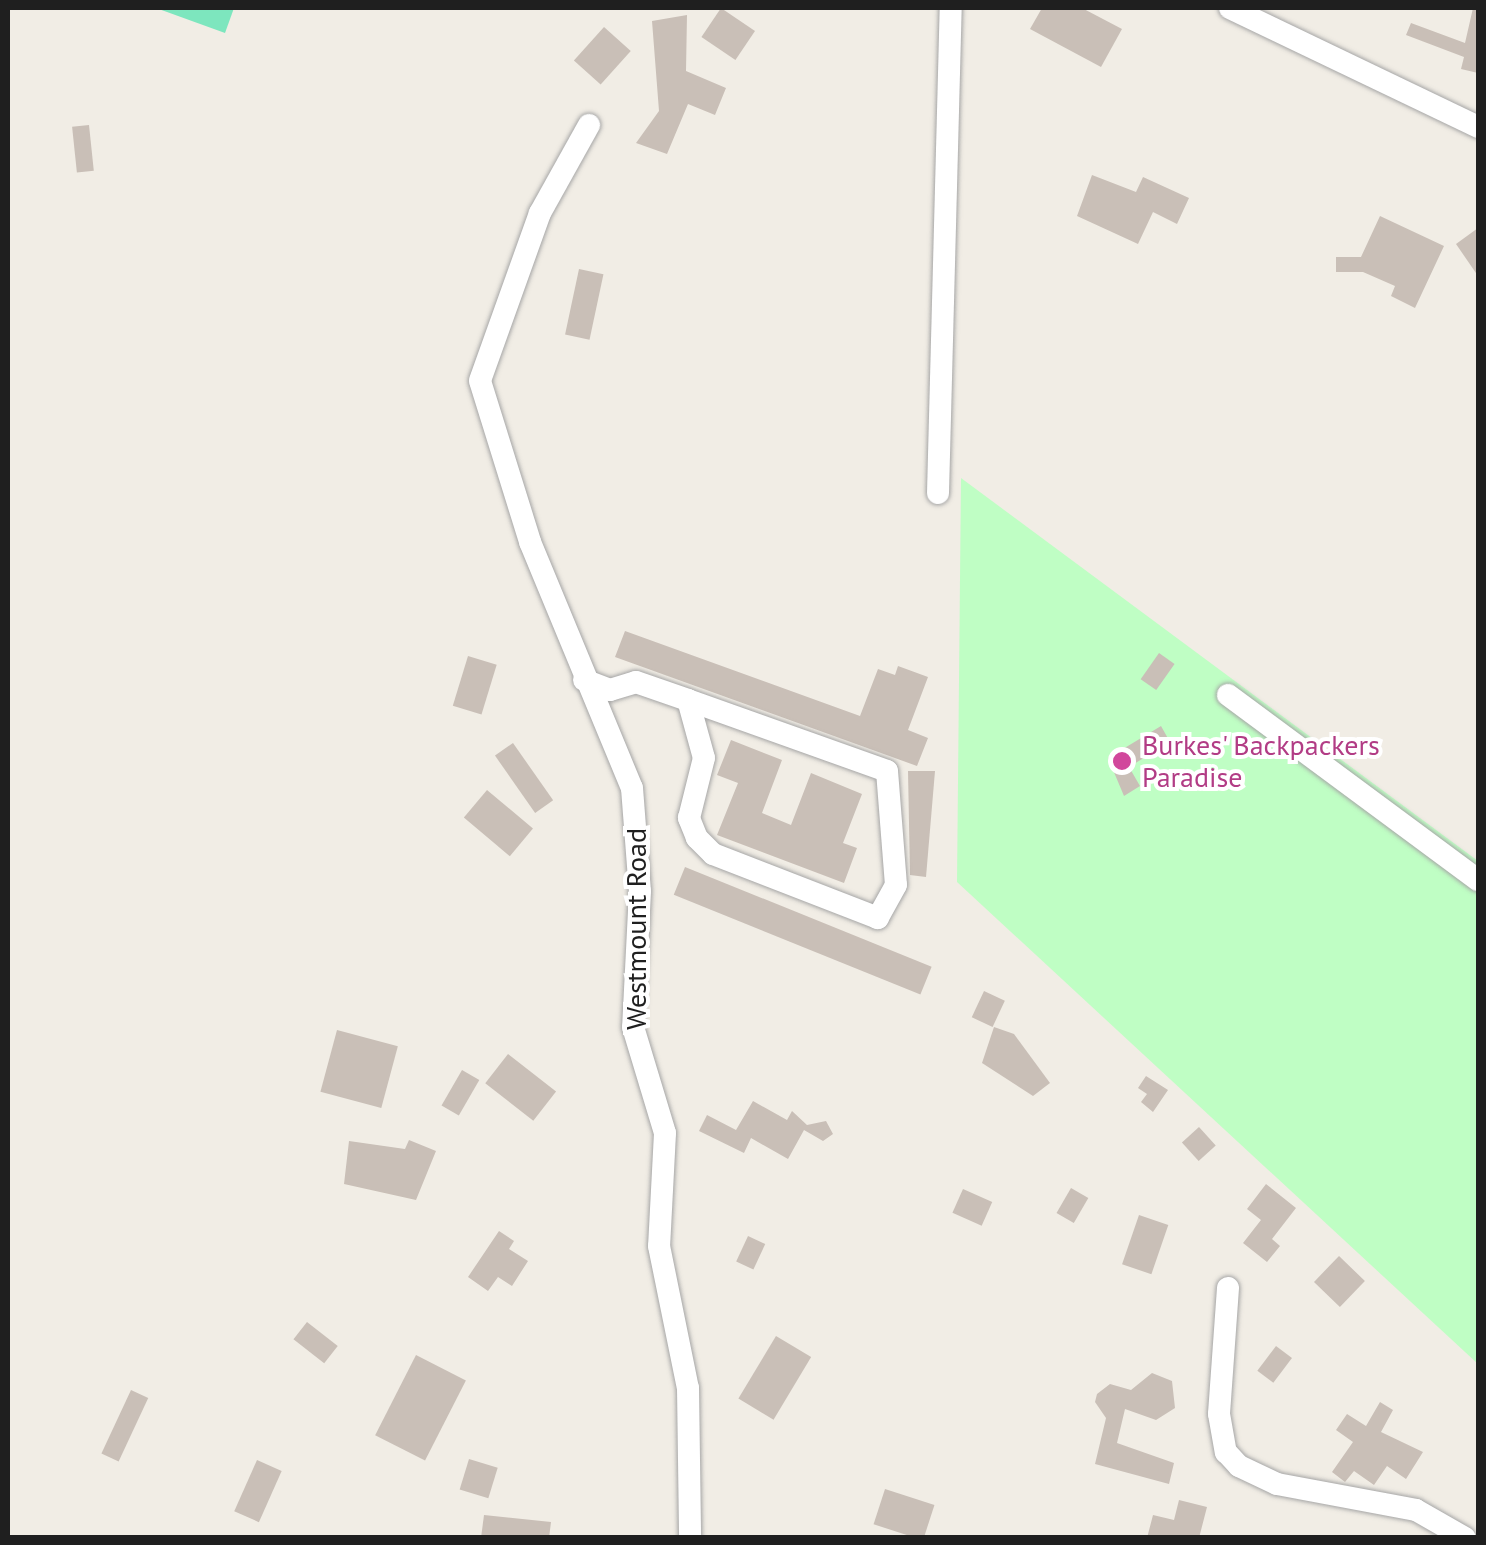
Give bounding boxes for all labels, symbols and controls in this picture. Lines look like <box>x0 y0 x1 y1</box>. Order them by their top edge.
place label: Burkes' Backpackers Paradise <box>1142 728 1382 794</box>
marker: Burkes' Backpackers Paradise <box>1111 750 1133 772</box>
street label: Westmount Road <box>619 828 653 1030</box>

